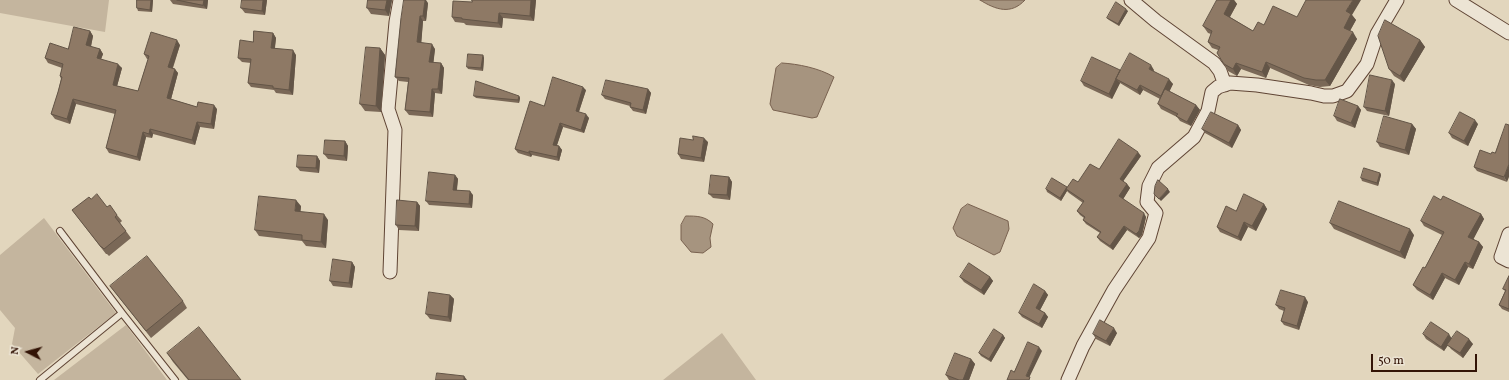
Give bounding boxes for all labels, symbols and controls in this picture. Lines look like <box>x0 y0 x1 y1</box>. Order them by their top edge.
north arrow <box>8 332 48 372</box>
text: N <box>8 346 23 355</box>
scale bar <box>1373 346 1479 372</box>
text: 50 m <box>1378 353 1404 369</box>

